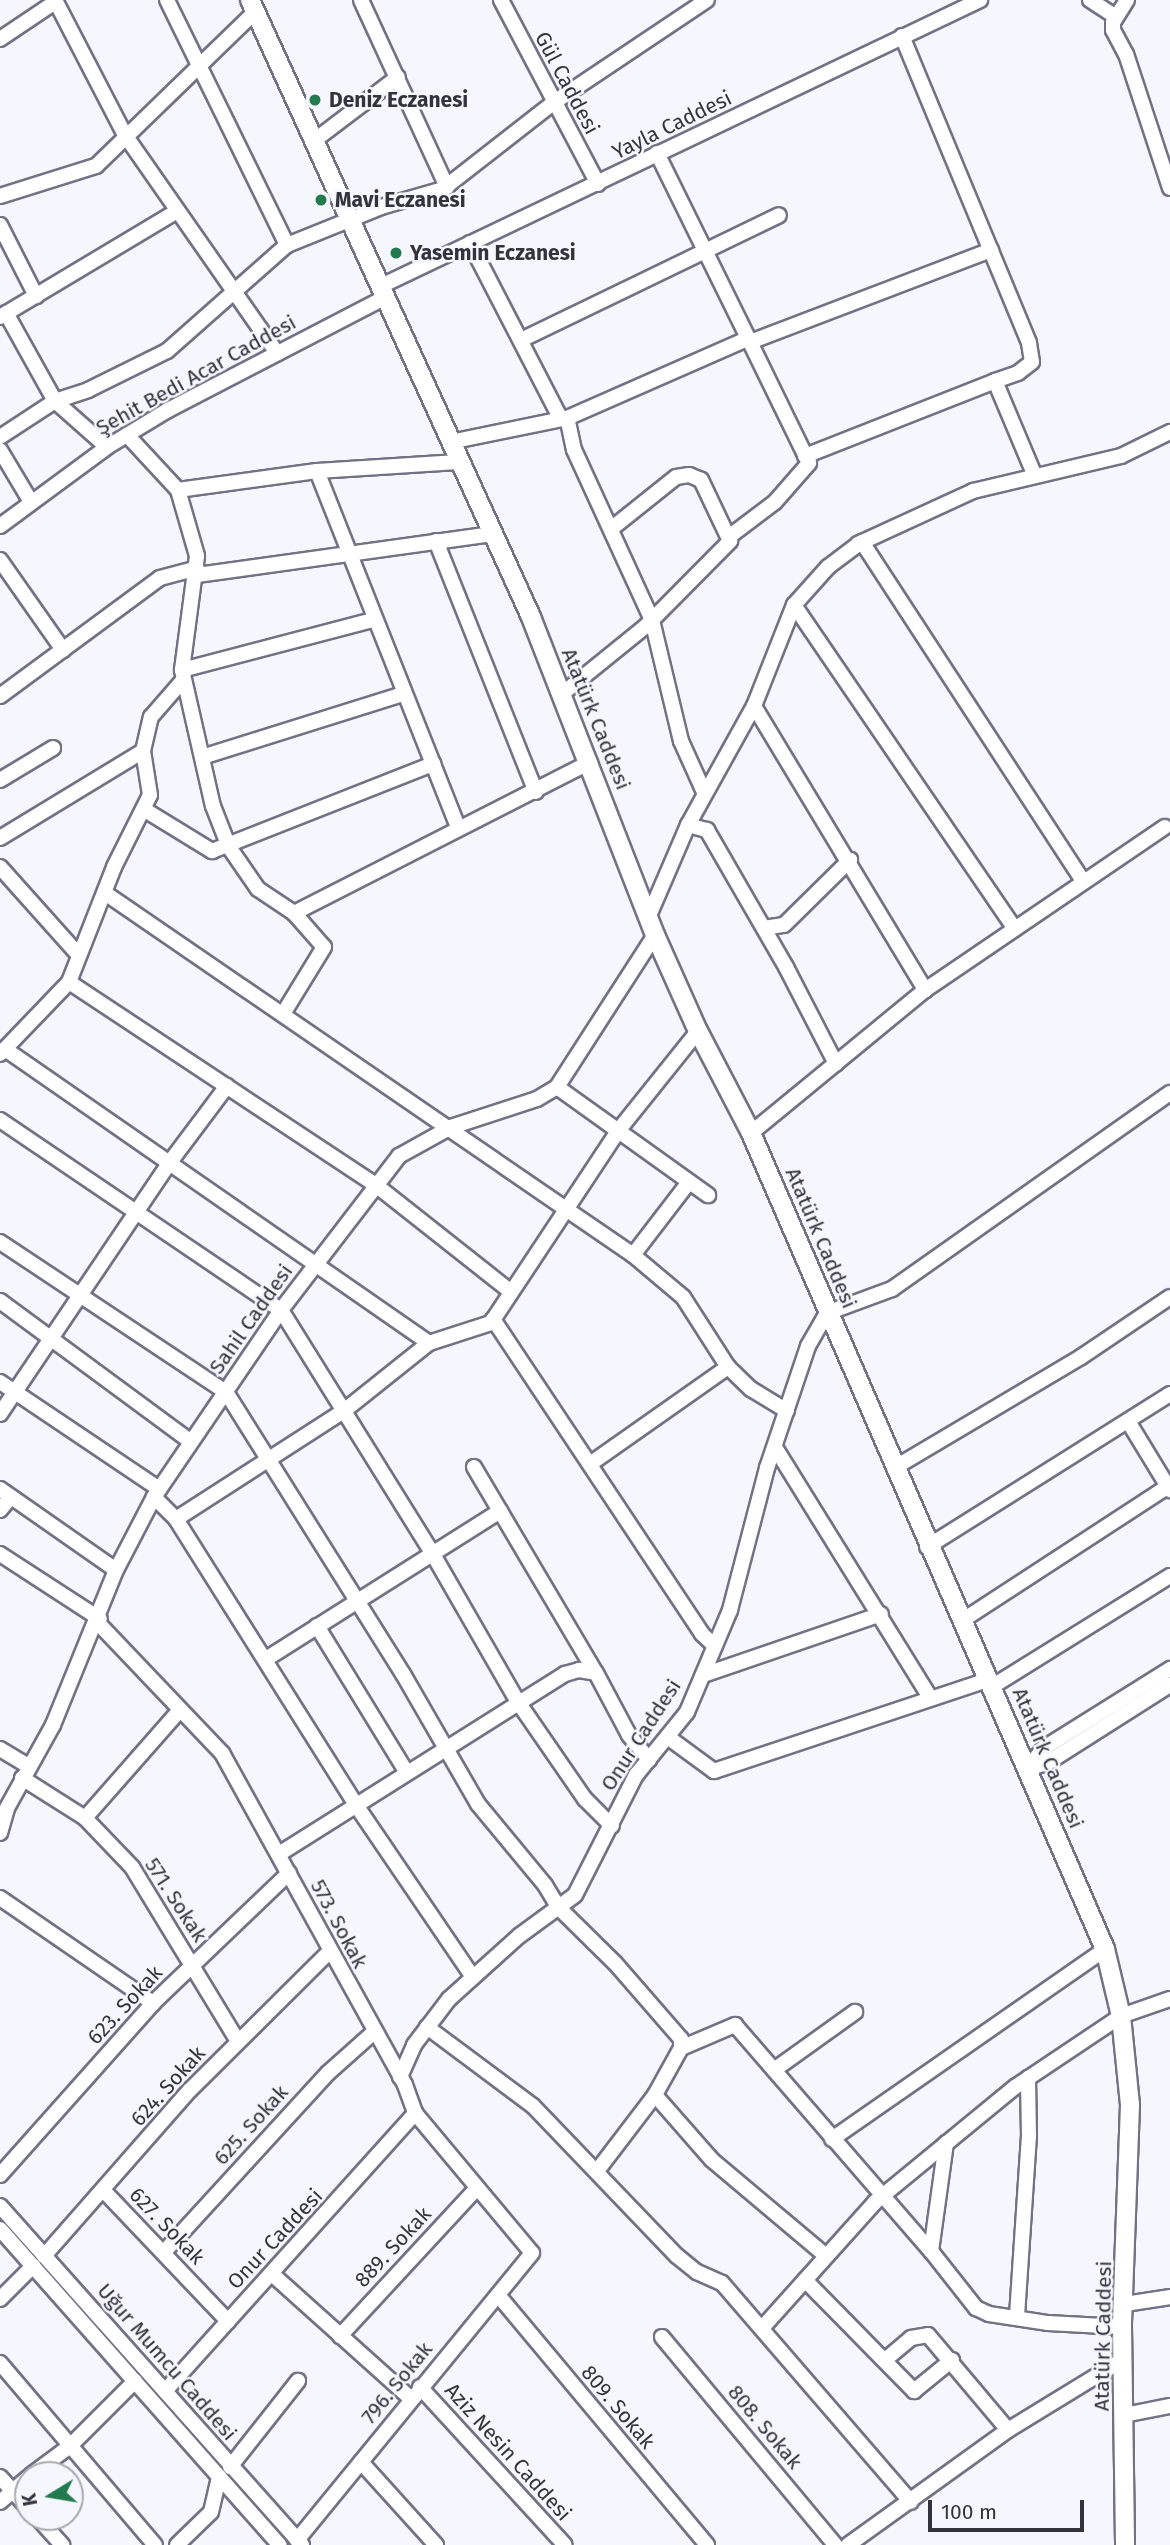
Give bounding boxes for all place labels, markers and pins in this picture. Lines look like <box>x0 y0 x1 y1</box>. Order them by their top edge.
place label: Deniz Eczanesi <box>329 87 468 113</box>
marker: Deniz Eczanesi <box>307 92 323 108</box>
place label: Mavi Eczanesi <box>335 187 466 213</box>
marker: Mavi Eczanesi <box>313 192 329 208</box>
place label: Yasemin Eczanesi <box>410 240 576 266</box>
marker: Yasemin Eczanesi <box>388 245 404 261</box>

